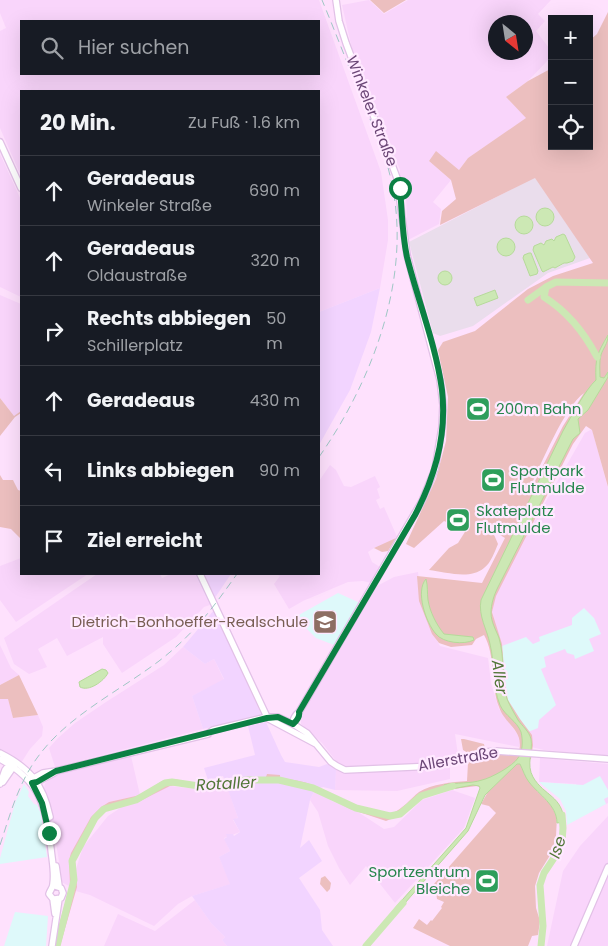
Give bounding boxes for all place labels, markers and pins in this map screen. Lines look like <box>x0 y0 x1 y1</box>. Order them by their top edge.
sports icon: 200m Bahn <box>465 396 491 422</box>
place label: 200m Bahn <box>496 398 581 419</box>
place label: Sportpark Flutmulde <box>510 460 585 498</box>
sports icon: Sportpark Flutmulde <box>480 467 506 493</box>
place label: Skateplatz Flutmulde <box>476 500 554 538</box>
sports icon: Skateplatz Flutmulde <box>445 507 471 533</box>
school or university icon: Dietrich-Bonhoeffer-Realschule <box>312 609 338 635</box>
place label: Dietrich-Bonhoeffer-Realschule <box>71 611 308 632</box>
place label: Sportzentrum Bleiche <box>369 861 470 899</box>
sports icon: Sportzentrum Bleiche <box>474 868 500 894</box>

